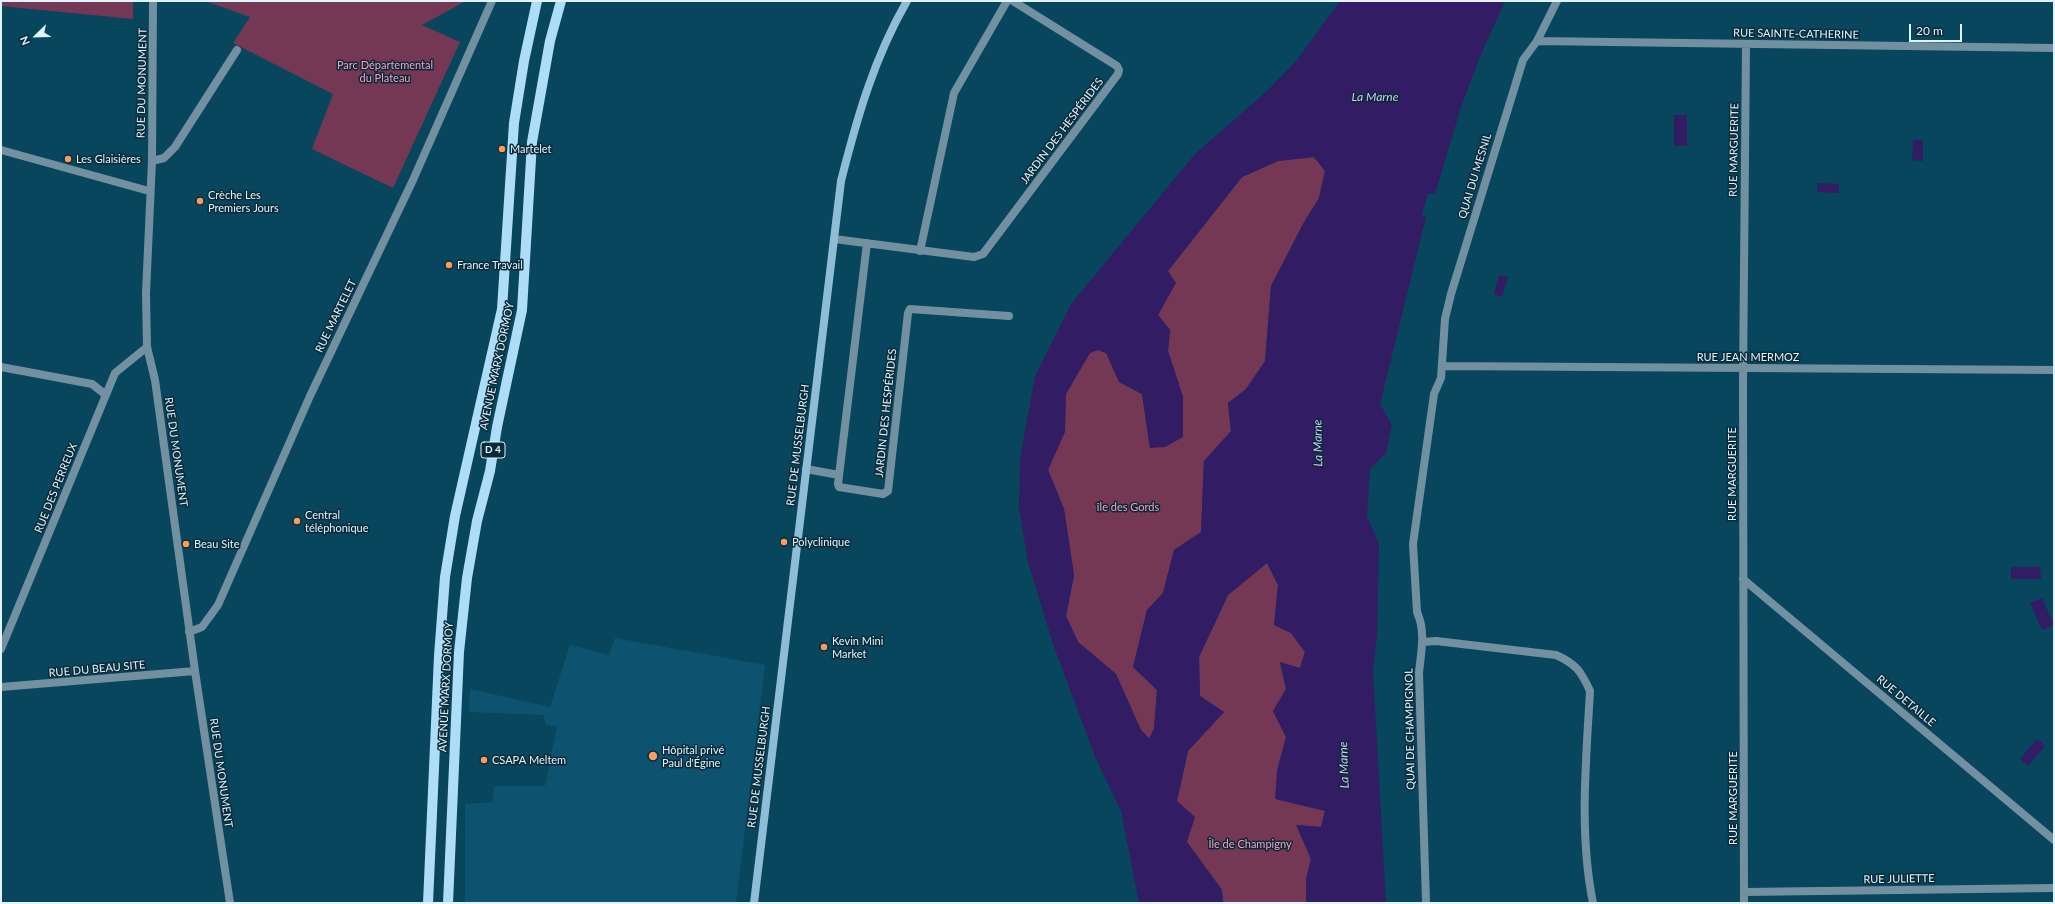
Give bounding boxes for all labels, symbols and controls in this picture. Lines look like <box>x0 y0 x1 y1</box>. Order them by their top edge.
north arrow <box>16 16 56 56</box>
scale bar <box>1911 16 1964 42</box>
text: 20 m <box>1916 23 1943 38</box>
street label: RUE SAINTE-CATHERINE <box>1733 26 1859 42</box>
street label: RUE DU MONUMENT <box>134 28 150 138</box>
text: N <box>17 34 32 47</box>
park label: Parc Départemental du Plateau <box>337 58 433 84</box>
street label: JARDIN DES HESPÉRIDES <box>1018 75 1106 187</box>
water label: La Marne <box>1352 90 1398 104</box>
street label: RUE MARGUERITE <box>1727 103 1741 197</box>
street label: QUAI DU MESNIL <box>1456 132 1494 220</box>
place label: Martelet <box>510 142 552 156</box>
marker: Martelet <box>497 144 507 154</box>
place label: Les Glaisières <box>76 152 141 166</box>
marker: Les Glaisières <box>63 154 73 164</box>
place label: Crèche Les Premiers Jours <box>208 188 279 214</box>
marker: Crèche Les Premiers Jours <box>195 196 205 206</box>
place label: France Travail <box>457 258 523 272</box>
marker: France Travail <box>444 260 454 270</box>
street label: RUE MARTELET <box>313 277 359 355</box>
street label: AVENUE MARX DORMOY <box>477 301 517 431</box>
street label: JARDIN DES HESPÉRIDES <box>873 348 899 478</box>
street label: RUE JEAN MERMOZ <box>1697 350 1799 364</box>
street label: RUE DE MUSSELBURGH <box>784 383 812 507</box>
street label: RUE DU MONUMENT <box>162 396 190 508</box>
water label: La Marne <box>1310 419 1326 467</box>
street label: RUE MARGUERITE <box>1725 427 1739 521</box>
street label: RUE DES PERREUX <box>32 441 80 535</box>
road number: D 4 <box>481 442 505 458</box>
park label: île des Gords <box>1097 500 1159 514</box>
place label: Central téléphonique <box>305 508 369 534</box>
marker: Central téléphonique <box>292 516 302 526</box>
place label: Polyclinique <box>792 535 850 549</box>
place label: Beau Site <box>194 537 240 551</box>
marker: Polyclinique <box>779 537 789 547</box>
marker: Beau Site <box>181 539 191 549</box>
street label: AVENUE MARX DORMOY <box>436 622 456 752</box>
place label: Kevin Mini Market <box>832 634 883 660</box>
marker: Kevin Mini Market <box>819 642 829 652</box>
street label: RUE DU BEAU SITE <box>48 658 146 680</box>
street label: QUAI DE CHAMPIGNOL <box>1402 668 1418 790</box>
street label: RUE DETAILLE <box>1874 673 1938 729</box>
street label: RUE DE MUSSELBURGH <box>745 705 773 829</box>
street label: RUE DU MONUMENT <box>207 717 235 829</box>
water label: La Marne <box>1336 741 1352 789</box>
place label: Hôpital privé Paul d'Égine <box>662 743 724 769</box>
marker: Hôpital privé Paul d'Égine <box>647 750 659 762</box>
street label: RUE MARGUERITE <box>1726 751 1740 845</box>
place label: CSAPA Meltem <box>492 753 566 767</box>
marker: CSAPA Meltem <box>479 755 489 765</box>
park label: Île de Champigny <box>1208 837 1292 851</box>
street label: RUE JULIETTE <box>1863 872 1935 886</box>

